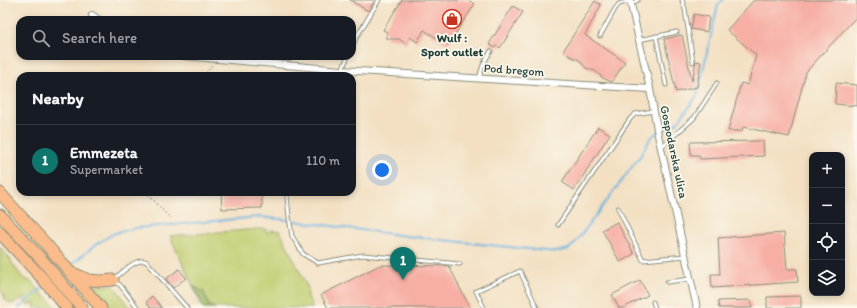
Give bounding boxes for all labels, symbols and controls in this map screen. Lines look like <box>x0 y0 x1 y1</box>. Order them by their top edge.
shop icon: Wulf : Sport outlet <box>441 8 463 30</box>
search box <box>16 16 356 60</box>
icon: search <box>30 27 52 49</box>
text: Search here <box>62 29 137 47</box>
place label: Wulf : Sport outlet <box>421 31 483 60</box>
street label: Pod bregom <box>483 61 545 79</box>
text: Nearby <box>32 88 84 108</box>
street label: Gospodarska ulica <box>657 104 691 200</box>
text: Emmezeta <box>70 144 138 162</box>
map controls <box>809 152 845 296</box>
button: + <box>809 152 845 188</box>
text: 1 <box>42 153 48 168</box>
text: 110 m <box>306 153 340 168</box>
your location <box>372 160 392 180</box>
text: Supermarket <box>70 162 143 177</box>
button: − <box>809 188 845 224</box>
button: locate <box>809 224 845 260</box>
pin: 1 <box>390 247 416 280</box>
button: layers <box>809 260 845 296</box>

